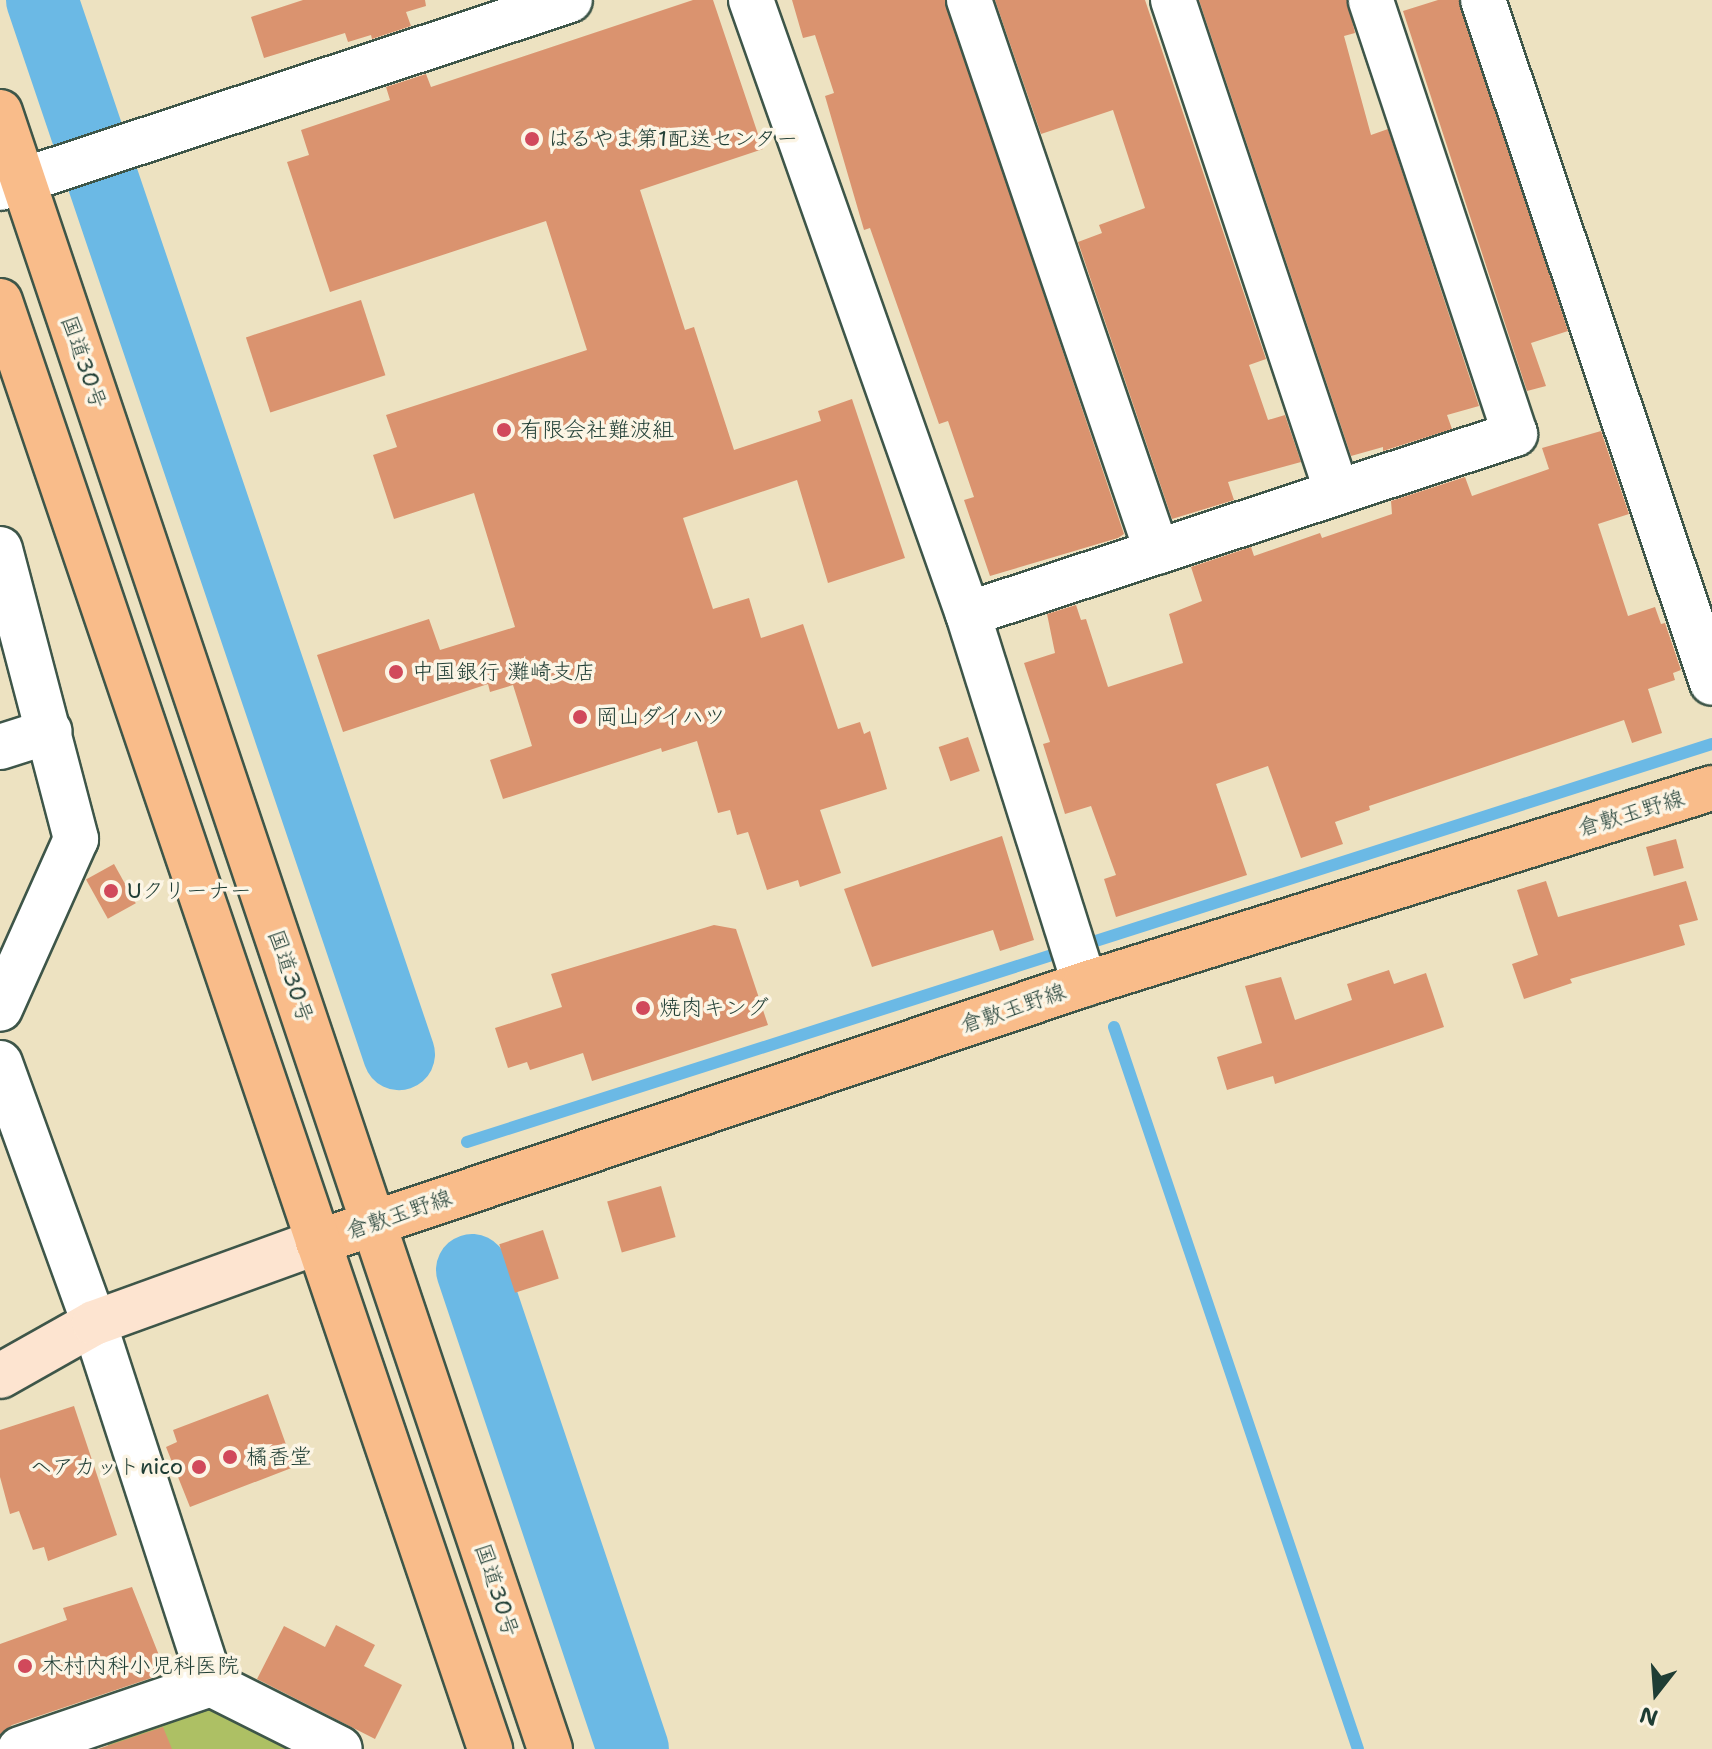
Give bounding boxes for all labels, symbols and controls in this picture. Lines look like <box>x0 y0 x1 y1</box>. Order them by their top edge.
place label: はるやま第1配送センター <box>548 126 799 152</box>
marker: はるやま第1配送センター <box>523 130 541 148</box>
street label: 国道30号 <box>56 312 112 412</box>
place label: 有限会社難波組 <box>520 417 674 443</box>
marker: 有限会社難波組 <box>495 421 513 439</box>
place label: 中国銀行 灘崎支店 <box>412 659 596 685</box>
marker: 中国銀行 灘崎支店 <box>387 663 405 681</box>
place label: 岡山ダイハツ <box>596 704 728 730</box>
marker: 岡山ダイハツ <box>571 708 589 726</box>
street label: 倉敷玉野線 <box>1575 784 1687 842</box>
place label: Uクリーナー <box>127 878 252 904</box>
marker: Uクリーナー <box>102 882 120 900</box>
street label: 国道30号 <box>263 926 319 1026</box>
street label: 倉敷玉野線 <box>957 978 1069 1038</box>
place label: 焼肉キング <box>659 995 769 1021</box>
marker: 焼肉キング <box>634 999 652 1017</box>
street label: 倉敷玉野線 <box>343 1184 455 1244</box>
place label: 橘香堂 <box>246 1444 312 1470</box>
marker: 橘香堂 <box>221 1448 239 1466</box>
place label: ヘアカットnico <box>30 1454 183 1480</box>
marker: ヘアカットnico <box>190 1458 208 1476</box>
street label: 国道30号 <box>470 1540 524 1640</box>
place label: 木村内科小児科医院 <box>41 1653 239 1679</box>
north arrow <box>1616 1653 1696 1733</box>
marker: 木村内科小児科医院 <box>16 1657 34 1675</box>
text: N <box>1636 1700 1661 1733</box>

